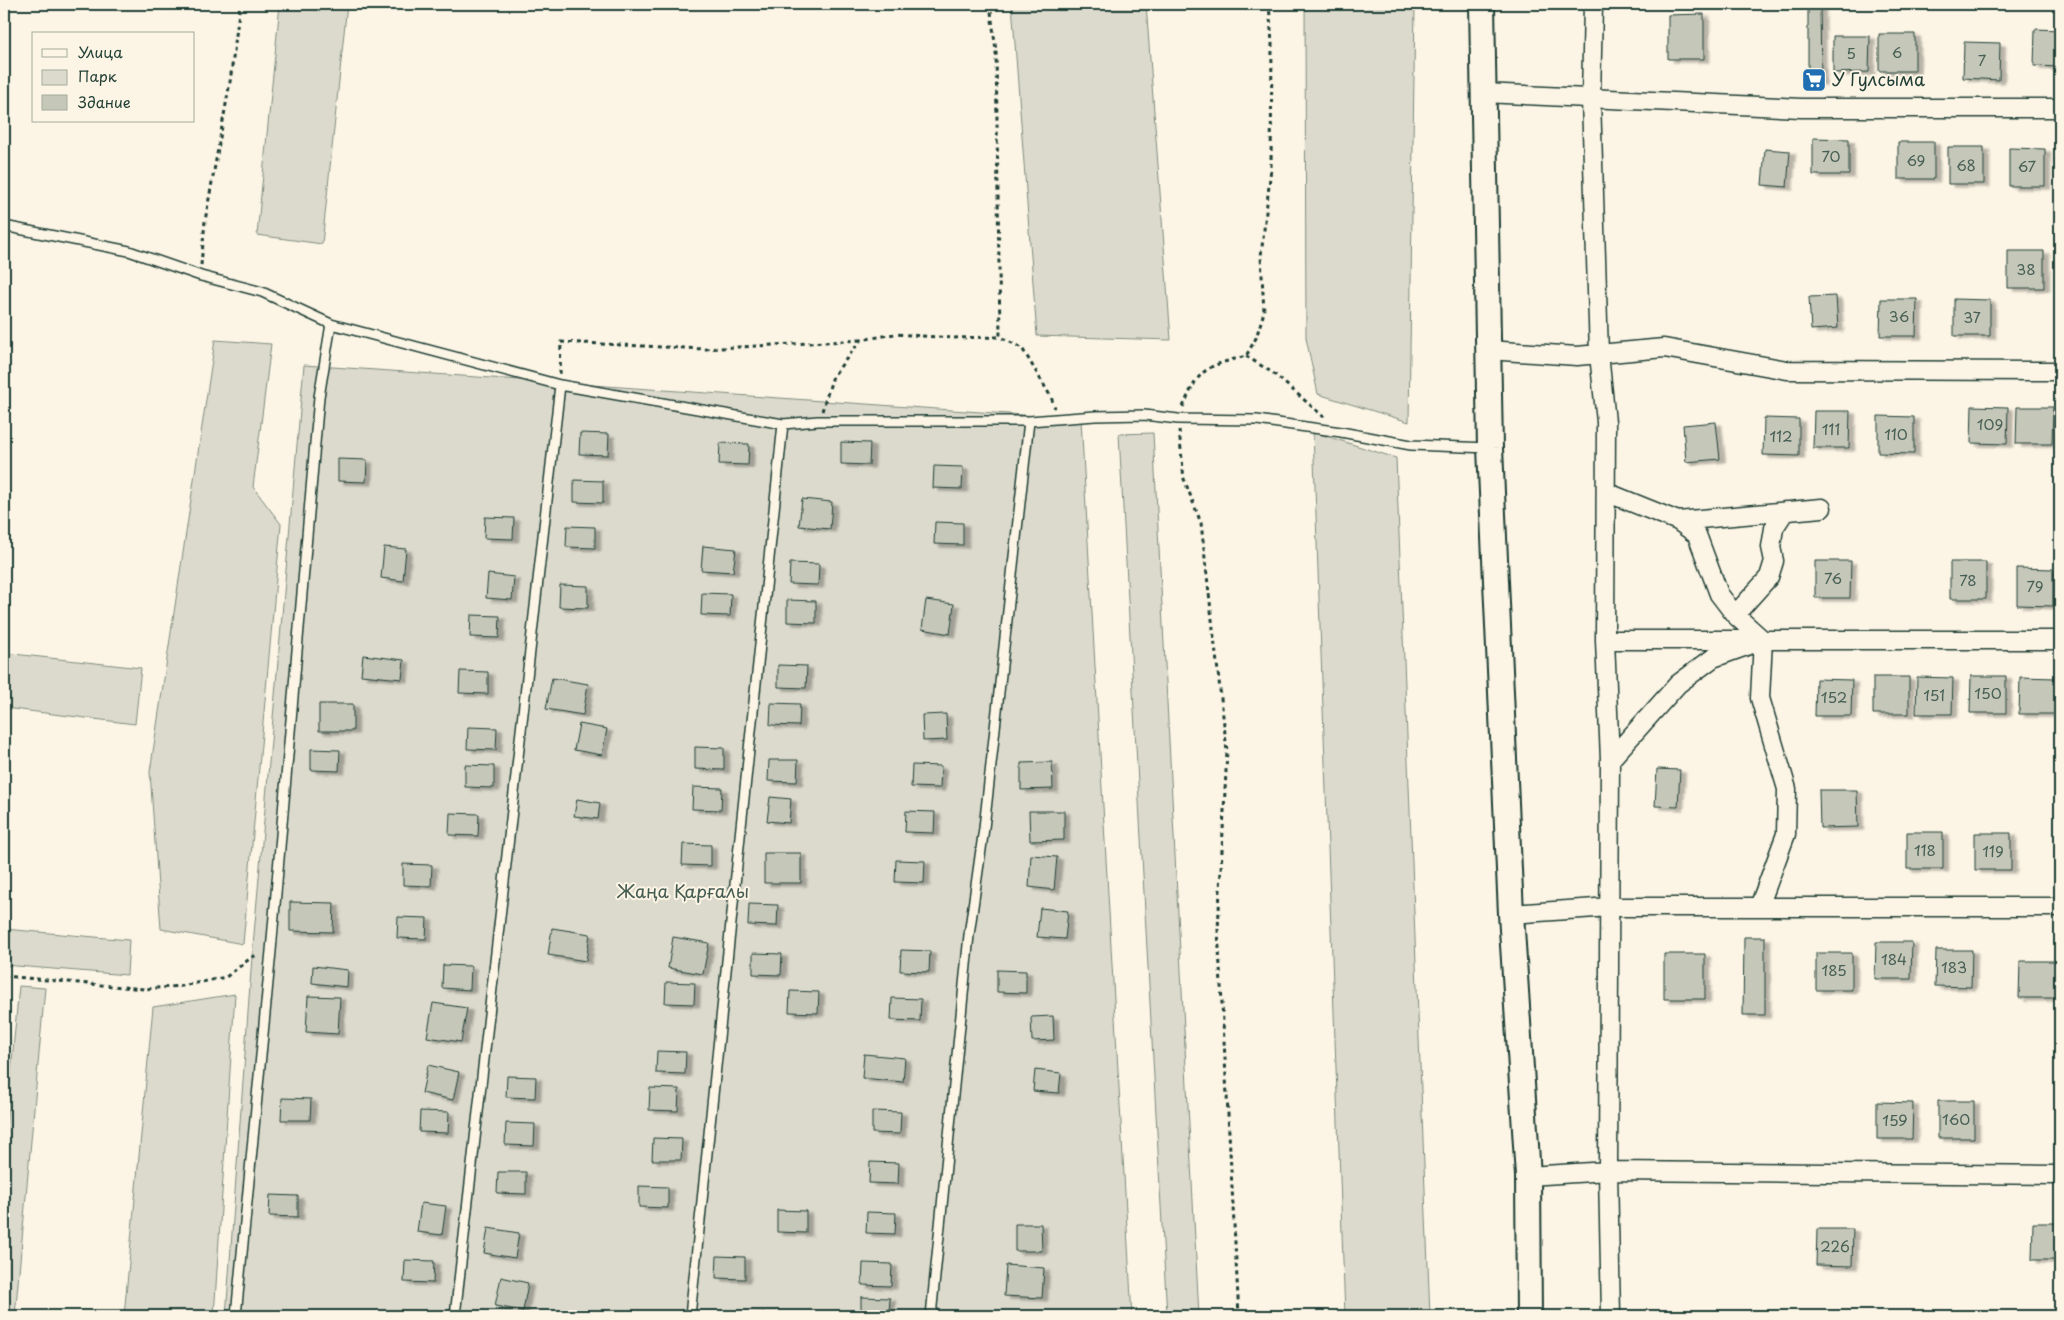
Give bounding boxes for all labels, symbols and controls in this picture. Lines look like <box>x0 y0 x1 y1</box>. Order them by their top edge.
legend <box>32 32 195 122</box>
text: Улица <box>78 40 123 63</box>
house number: 6 <box>1892 40 1902 63</box>
house number: 5 <box>1846 41 1856 64</box>
house number: 7 <box>1978 48 1987 71</box>
text: Парк <box>78 64 117 87</box>
place label: У Гулсыма <box>1832 65 1925 92</box>
supermarket icon: У Гулсыма <box>1801 67 1827 93</box>
text: Здание <box>78 90 131 113</box>
house number: 70 <box>1821 144 1841 167</box>
house number: 69 <box>1907 148 1925 171</box>
house number: 68 <box>1956 153 1976 176</box>
house number: 67 <box>2018 154 2037 177</box>
house number: 38 <box>2016 257 2036 280</box>
house number: 36 <box>1889 304 1909 327</box>
house number: 37 <box>1963 305 1981 328</box>
house number: 109 <box>1977 412 2003 435</box>
house number: 111 <box>1822 417 1840 440</box>
house number: 110 <box>1884 422 1908 445</box>
house number: 112 <box>1769 424 1793 447</box>
house number: 76 <box>1824 566 1842 589</box>
house number: 78 <box>1959 568 1977 591</box>
house number: 79 <box>2026 574 2044 597</box>
house number: 150 <box>1974 681 2002 704</box>
house number: 151 <box>1923 683 1945 706</box>
house number: 152 <box>1821 685 1847 708</box>
house number: 118 <box>1914 838 1936 861</box>
house number: 119 <box>1982 839 2004 862</box>
park label: Жаңа Қарғалы <box>616 877 749 904</box>
house number: 184 <box>1881 947 1907 970</box>
house number: 183 <box>1941 955 1967 978</box>
house number: 185 <box>1821 958 1847 981</box>
house number: 160 <box>1942 1107 1970 1130</box>
house number: 159 <box>1882 1108 1908 1131</box>
house number: 226 <box>1820 1234 1850 1257</box>

